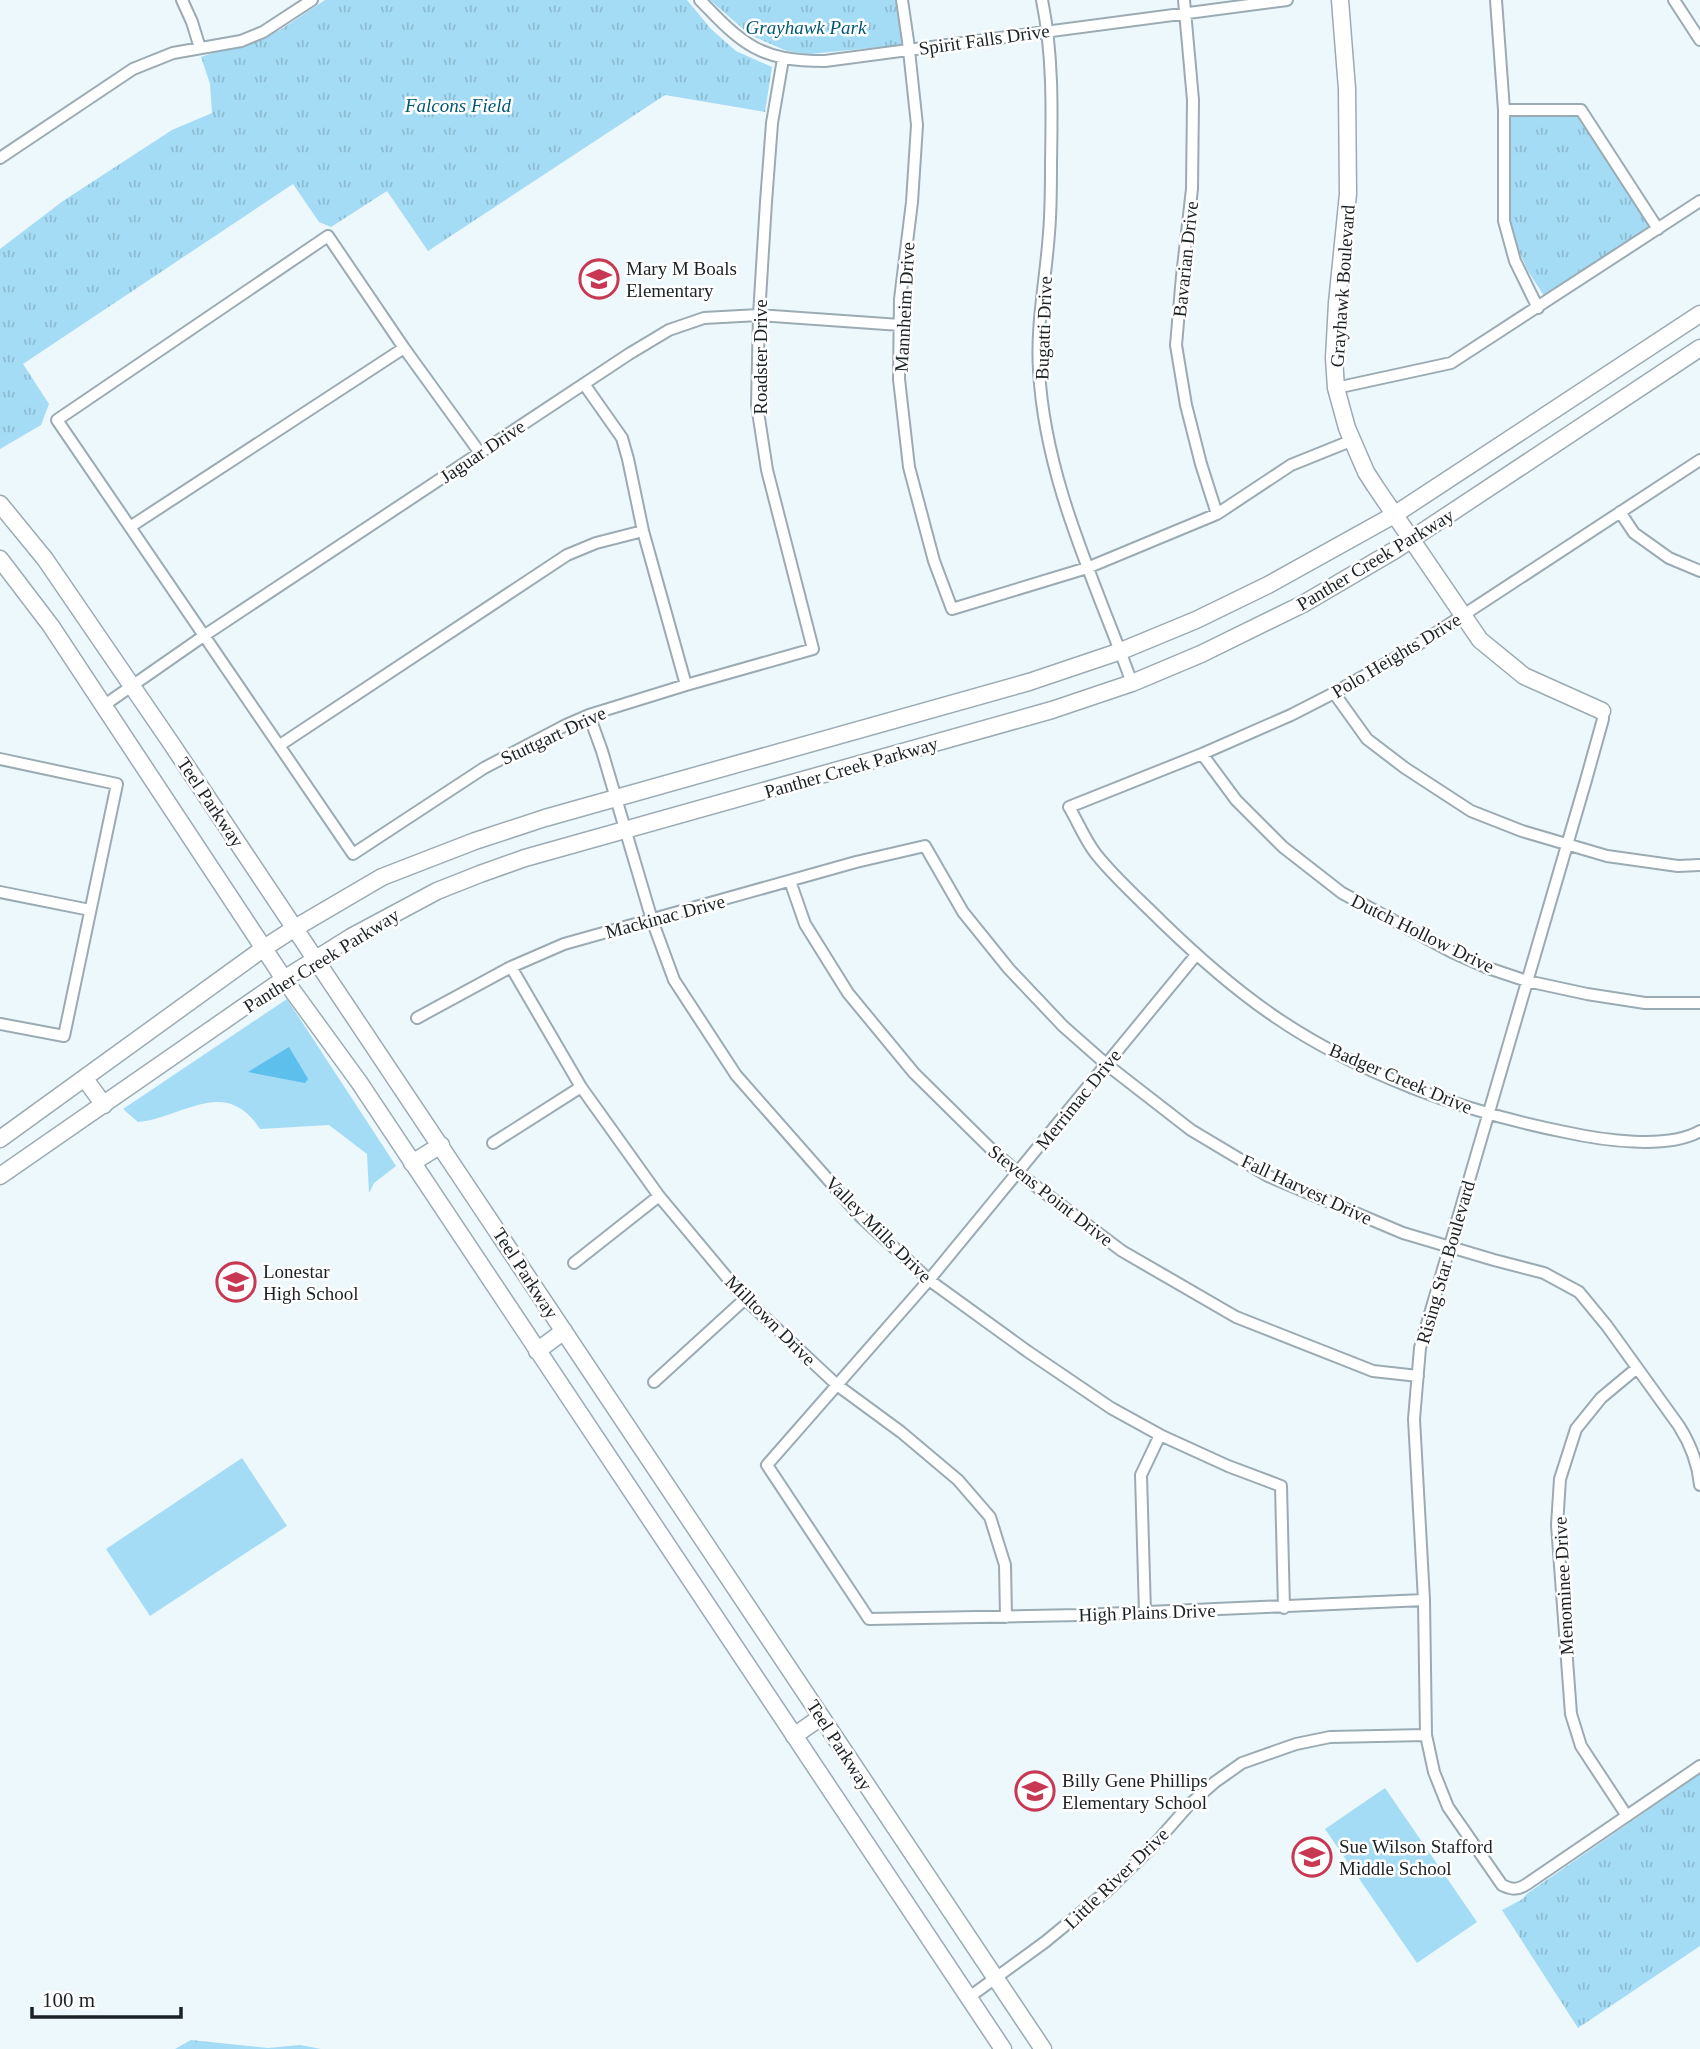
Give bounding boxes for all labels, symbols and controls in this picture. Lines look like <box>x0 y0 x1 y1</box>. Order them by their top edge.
park label: Grayhawk Park <box>746 17 867 38</box>
street label: Spirit Falls Drive <box>917 20 1051 59</box>
park label: Falcons Field <box>404 95 512 116</box>
street label: Bavarian Drive <box>1169 200 1202 318</box>
street label: Grayhawk Boulevard <box>1326 203 1359 368</box>
street label: Mannheim Drive <box>891 241 918 373</box>
school or university icon: Mary M Boals Elementary <box>578 258 620 300</box>
place label: Mary M Boals Elementary <box>626 258 737 301</box>
street label: Bugatti Drive <box>1031 276 1056 380</box>
street label: Roadster Drive <box>750 299 771 415</box>
street label: Jaguar Drive <box>436 415 529 487</box>
street label: Panther Creek Parkway <box>1293 504 1458 615</box>
street label: Polo Heights Drive <box>1328 609 1465 702</box>
street label: Stuttgart Drive <box>497 702 609 769</box>
street label: Panther Creek Parkway <box>762 733 941 802</box>
street label: Teel Parkway <box>173 753 249 852</box>
street label: Mackinac Drive <box>603 890 727 943</box>
street label: Dutch Hollow Drive <box>1348 890 1498 977</box>
street label: Panther Creek Parkway <box>240 904 403 1017</box>
street label: Badger Creek Drive <box>1326 1039 1475 1118</box>
street label: Merrimac Drive <box>1032 1045 1125 1154</box>
street label: Stevens Point Drive <box>984 1140 1117 1250</box>
street label: Fall Harvest Drive <box>1238 1150 1375 1229</box>
street label: Valley Mills Drive <box>821 1172 936 1287</box>
street label: Rising Star Boulevard <box>1412 1178 1479 1346</box>
street label: Teel Parkway <box>489 1224 563 1323</box>
school or university icon: Lonestar High School <box>215 1261 257 1303</box>
place label: Lonestar High School <box>263 1261 359 1304</box>
street label: Milltown Drive <box>721 1271 820 1370</box>
street label: Menominee Drive <box>1549 1516 1578 1656</box>
street label: High Plains Drive <box>1078 1600 1216 1625</box>
street label: Teel Parkway <box>803 1696 877 1795</box>
school or university icon: Billy Gene Phillips Elementary School <box>1014 1770 1056 1812</box>
place label: Billy Gene Phillips Elementary School <box>1062 1770 1208 1813</box>
street label: Little River Drive <box>1060 1824 1173 1933</box>
school or university icon: Sue Wilson Stafford Middle School <box>1291 1836 1333 1878</box>
place label: Sue Wilson Stafford Middle School <box>1339 1836 1493 1879</box>
scale bar <box>32 1976 180 2020</box>
text: 100 m <box>42 1988 95 2012</box>

